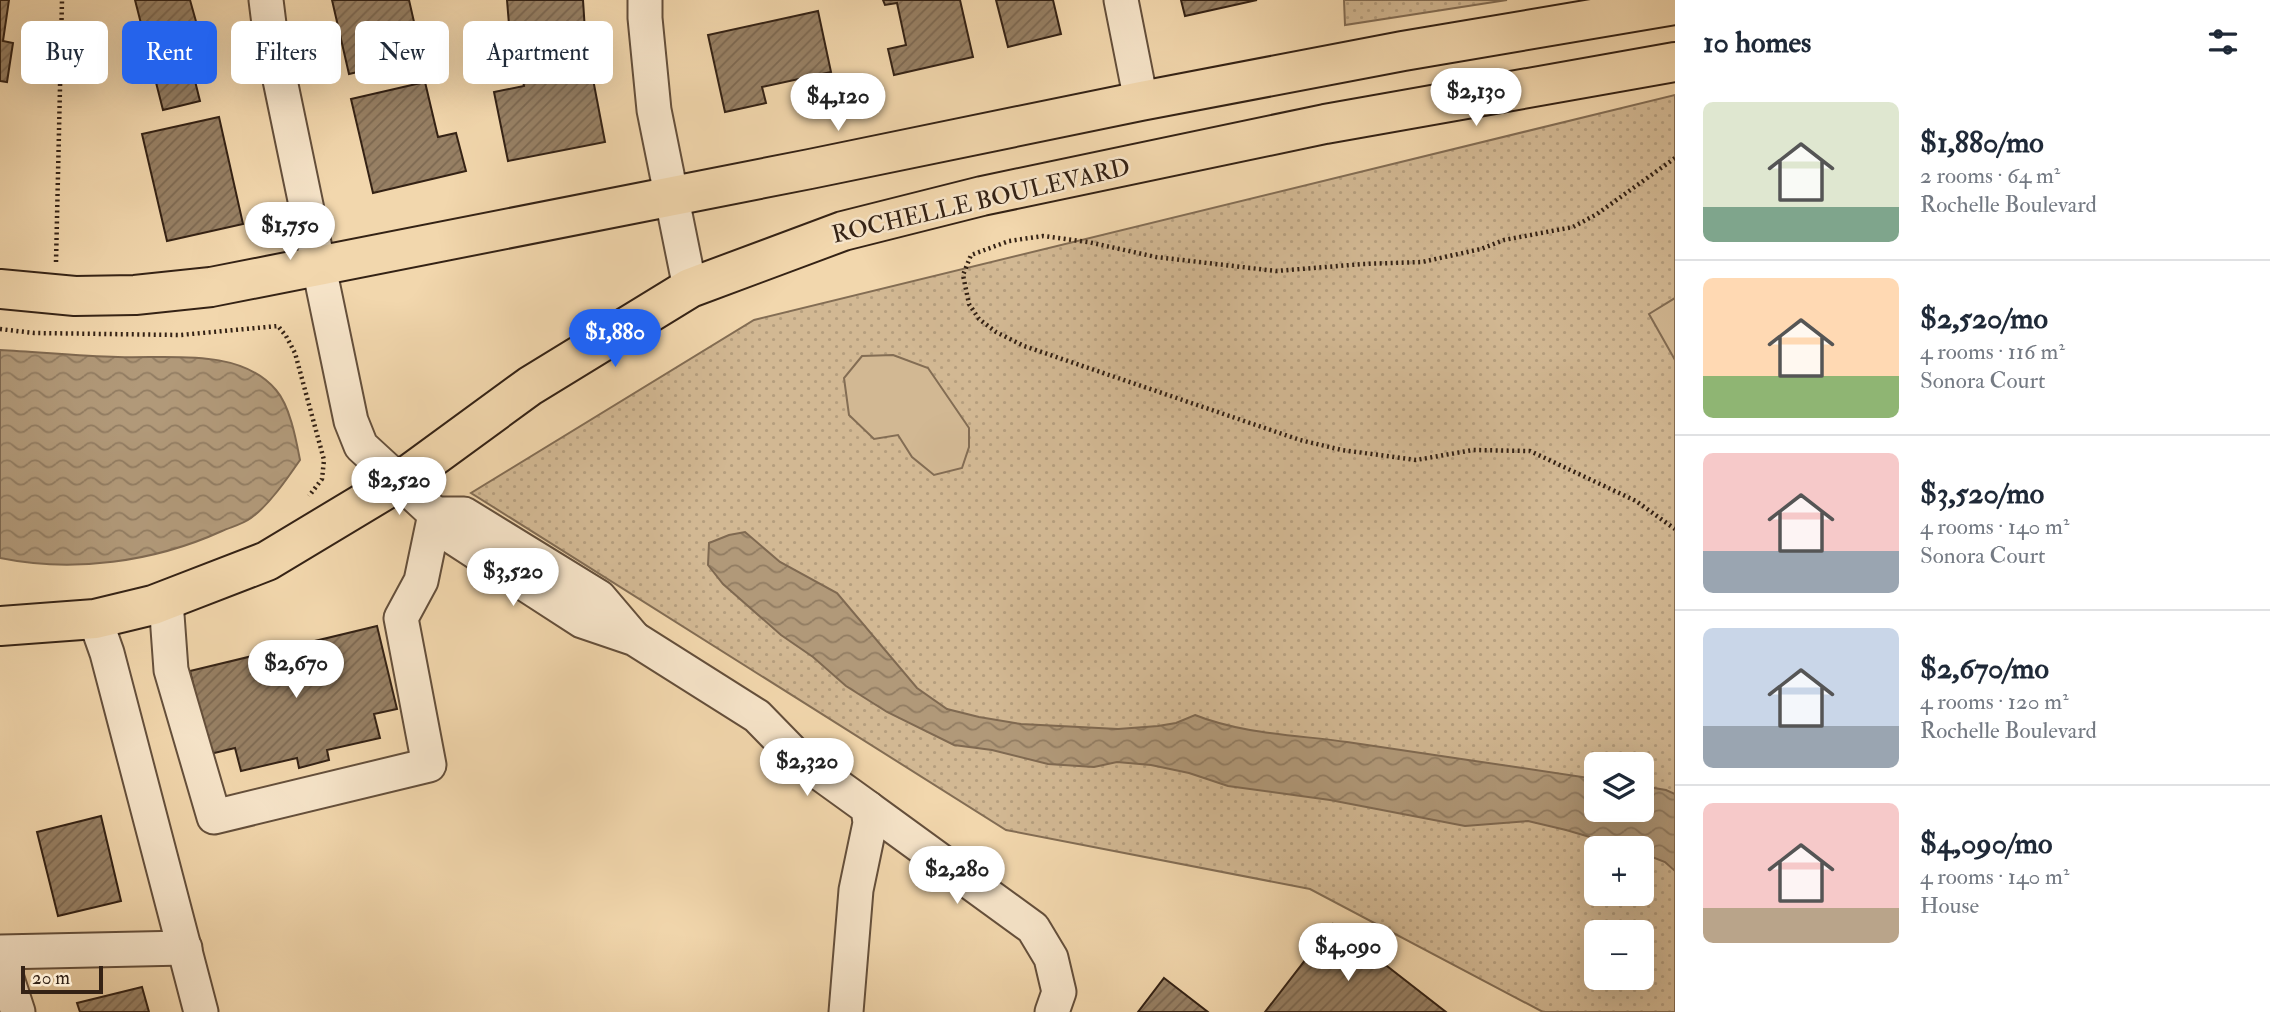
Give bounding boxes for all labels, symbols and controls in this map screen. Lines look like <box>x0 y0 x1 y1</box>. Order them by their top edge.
chip: Buy <box>21 21 108 84</box>
chip: Rent <box>122 21 217 84</box>
chip: Filters <box>231 21 341 84</box>
chip: New <box>355 21 449 84</box>
chip: Apartment <box>463 21 613 84</box>
icon: filters <box>2204 23 2242 61</box>
text: 10 homes <box>1703 24 1811 61</box>
pin: $2,130 <box>1419 68 1533 128</box>
pin: $4,120 <box>781 74 895 133</box>
text: $2,130 <box>1447 76 1505 105</box>
text: $4,120 <box>806 81 870 110</box>
text: $1,880/mo <box>1920 124 2044 161</box>
icon: home <box>1759 130 1843 214</box>
street label: ROCHELLE BOULEVARD <box>829 152 1133 250</box>
text: 2 rooms · 64 m² <box>1920 161 2060 190</box>
text: Rochelle Boulevard <box>1920 190 2097 219</box>
pin: $1,750 <box>233 202 347 262</box>
text: $1,750 <box>261 210 319 239</box>
text: $2,520/mo <box>1920 300 2048 337</box>
icon: home <box>1759 306 1843 390</box>
pin: $1,880 <box>558 310 672 369</box>
text: $1,880 <box>585 317 645 346</box>
text: 4 rooms · 116 m² <box>1920 337 2065 366</box>
text: Sonora Court <box>1920 366 2045 395</box>
pin: $2,520 <box>342 458 456 517</box>
text: $2,520 <box>367 465 431 494</box>
text: $3,520/mo <box>1920 475 2044 512</box>
icon: home <box>1759 481 1843 565</box>
text: 4 rooms · 140 m² <box>1920 512 2069 541</box>
text: Sonora Court <box>1920 541 2045 570</box>
pin: $3,520 <box>456 548 570 608</box>
text: $3,520 <box>483 556 543 585</box>
pin: $2,670 <box>239 640 353 700</box>
text: $2,670 <box>264 648 328 677</box>
text: $2,670/mo <box>1920 650 2049 687</box>
icon: home <box>1759 656 1843 740</box>
text: 4 rooms · 120 m² <box>1920 687 2069 716</box>
text: Rochelle Boulevard <box>1920 716 2097 745</box>
pin: $2,320 <box>750 738 864 798</box>
text: $2,320 <box>776 746 838 775</box>
map controls <box>1584 752 1654 990</box>
button: layers <box>1584 752 1654 822</box>
text: $4,090/mo <box>1920 825 2052 862</box>
icon: home <box>1759 831 1843 915</box>
button: + <box>1584 836 1654 906</box>
pin: $2,280 <box>900 846 1014 906</box>
text: $2,280 <box>925 854 989 883</box>
text: 4 rooms · 140 m² <box>1920 862 2069 891</box>
text: House <box>1920 891 1979 920</box>
button: − <box>1584 920 1654 990</box>
pin: $4,090 <box>1291 923 1405 983</box>
text: $4,090 <box>1315 931 1381 960</box>
scale bar <box>21 963 103 995</box>
text: 20 m <box>32 966 70 990</box>

